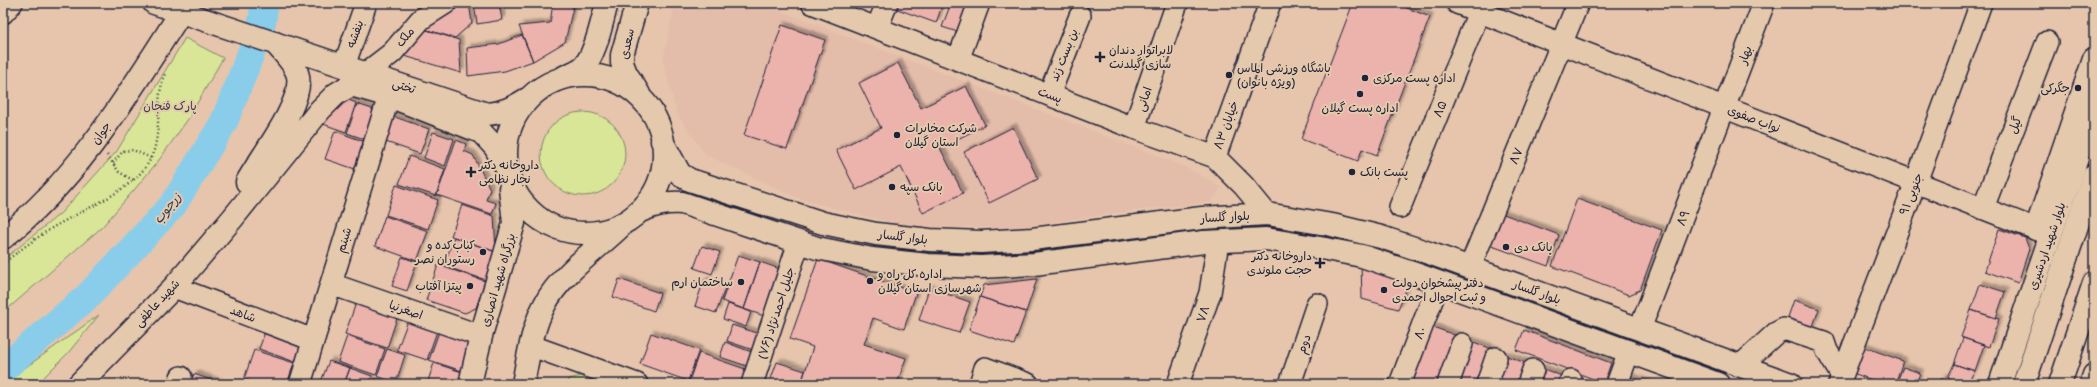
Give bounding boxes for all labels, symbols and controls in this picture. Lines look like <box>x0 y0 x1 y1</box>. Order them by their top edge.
street label: بنفشه <box>344 18 367 50</box>
street label: ملک <box>393 24 417 50</box>
street label: سعدی <box>617 27 637 61</box>
street label: بن بست زند <box>1047 27 1082 84</box>
place label: لابراتوار دندان سازی گیلدنت <box>1109 43 1173 71</box>
street label: بهار <box>1735 44 1756 67</box>
marker: لابراتوار دندان سازی گیلدنت <box>1094 51 1106 63</box>
place label: باشگاه ورزشی الماس (ویژه بانوان) <box>1237 61 1331 90</box>
marker: باشگاه ورزشی الماس (ویژه بانوان) <box>1224 70 1234 80</box>
place label: اداره پست مرکزی <box>1373 71 1456 86</box>
marker: اداره پست مرکزی <box>1360 73 1370 83</box>
street label: تختی <box>390 76 418 98</box>
place label: جگرکی <box>2041 81 2070 96</box>
marker: جگرکی <box>2073 83 2083 93</box>
street label: پست <box>1036 84 1064 107</box>
street label: امانی <box>1133 85 1156 113</box>
marker: اداره پست گیلان <box>1355 89 1365 99</box>
park label: پارک فنجان <box>143 99 197 114</box>
street label: خیابان ۸۳ <box>1211 99 1242 152</box>
street label: ۸۵ <box>1430 99 1450 119</box>
place label: اداره پست گیلان <box>1322 101 1398 116</box>
street label: نواب صفوی <box>1725 103 1782 136</box>
street label: گیل <box>2005 114 2025 136</box>
street label: جوان <box>88 119 115 148</box>
place label: شرکت مخابرات استان گیلان <box>905 121 977 149</box>
marker: شرکت مخابرات استان گیلان <box>892 130 902 140</box>
street label: ۸۷ <box>1506 146 1526 166</box>
place label: داروخانه دکتر نجار نظامی <box>478 158 539 187</box>
place label: پست بانک <box>1360 165 1408 180</box>
marker: داروخانه دکتر نجار نظامی <box>466 167 476 177</box>
marker: پست بانک <box>1347 167 1357 177</box>
street label: ۹۱ جنوبی <box>1897 171 1926 217</box>
place label: بانک سپه <box>900 180 943 195</box>
marker: بانک سپه <box>887 182 897 192</box>
water label: زرجوب <box>150 189 185 227</box>
street label: بلوار شهید اردشیری <box>2025 200 2069 292</box>
street label: ۸۹ <box>1674 208 1692 228</box>
street label: بلوار گلسار <box>1199 209 1250 226</box>
street label: شبنم <box>334 226 356 255</box>
street label: بلوار گلسار <box>876 227 929 248</box>
street label: بزرگراه شهید انصاری <box>478 232 519 329</box>
place label: کباب‌کده و رستوران نصر <box>414 238 475 267</box>
place label: بانک دی <box>1514 240 1552 255</box>
marker: بانک دی <box>1501 242 1511 252</box>
marker: کباب‌کده و رستوران نصر <box>478 247 488 257</box>
place label: داروخانه دکتر حجت ملوندی <box>1247 249 1312 278</box>
marker: داروخانه دکتر حجت ملوندی <box>1315 258 1325 268</box>
street label: جلیل احمدنژاد (۷۶) <box>755 265 798 361</box>
place label: اداره کل راه و شهرسازی استان گیلان <box>877 267 982 295</box>
place label: ساختمان ارم <box>671 275 733 291</box>
street label: شهید عاطفی <box>132 276 183 330</box>
marker: اداره کل راه و شهرسازی استان گیلان <box>865 276 875 286</box>
place label: دفتر پیشخوان دولت و ثبت احوال احمدی <box>1392 276 1486 305</box>
marker: ساختمان ارم <box>736 277 746 287</box>
street label: بلوار گلسار <box>1510 277 1563 308</box>
place label: پیتزا آفتاب <box>415 279 462 294</box>
marker: پیتزا آفتاب <box>465 281 475 291</box>
marker: دفتر پیشخوان دولت و ثبت احوال احمدی <box>1379 285 1389 295</box>
street label: اصغرنیا <box>387 298 425 322</box>
street label: شاهد <box>228 303 258 325</box>
street label: ۷۸ <box>1194 304 1212 324</box>
street label: ۸۰ <box>1411 325 1429 341</box>
street label: دوم <box>1294 332 1316 356</box>

